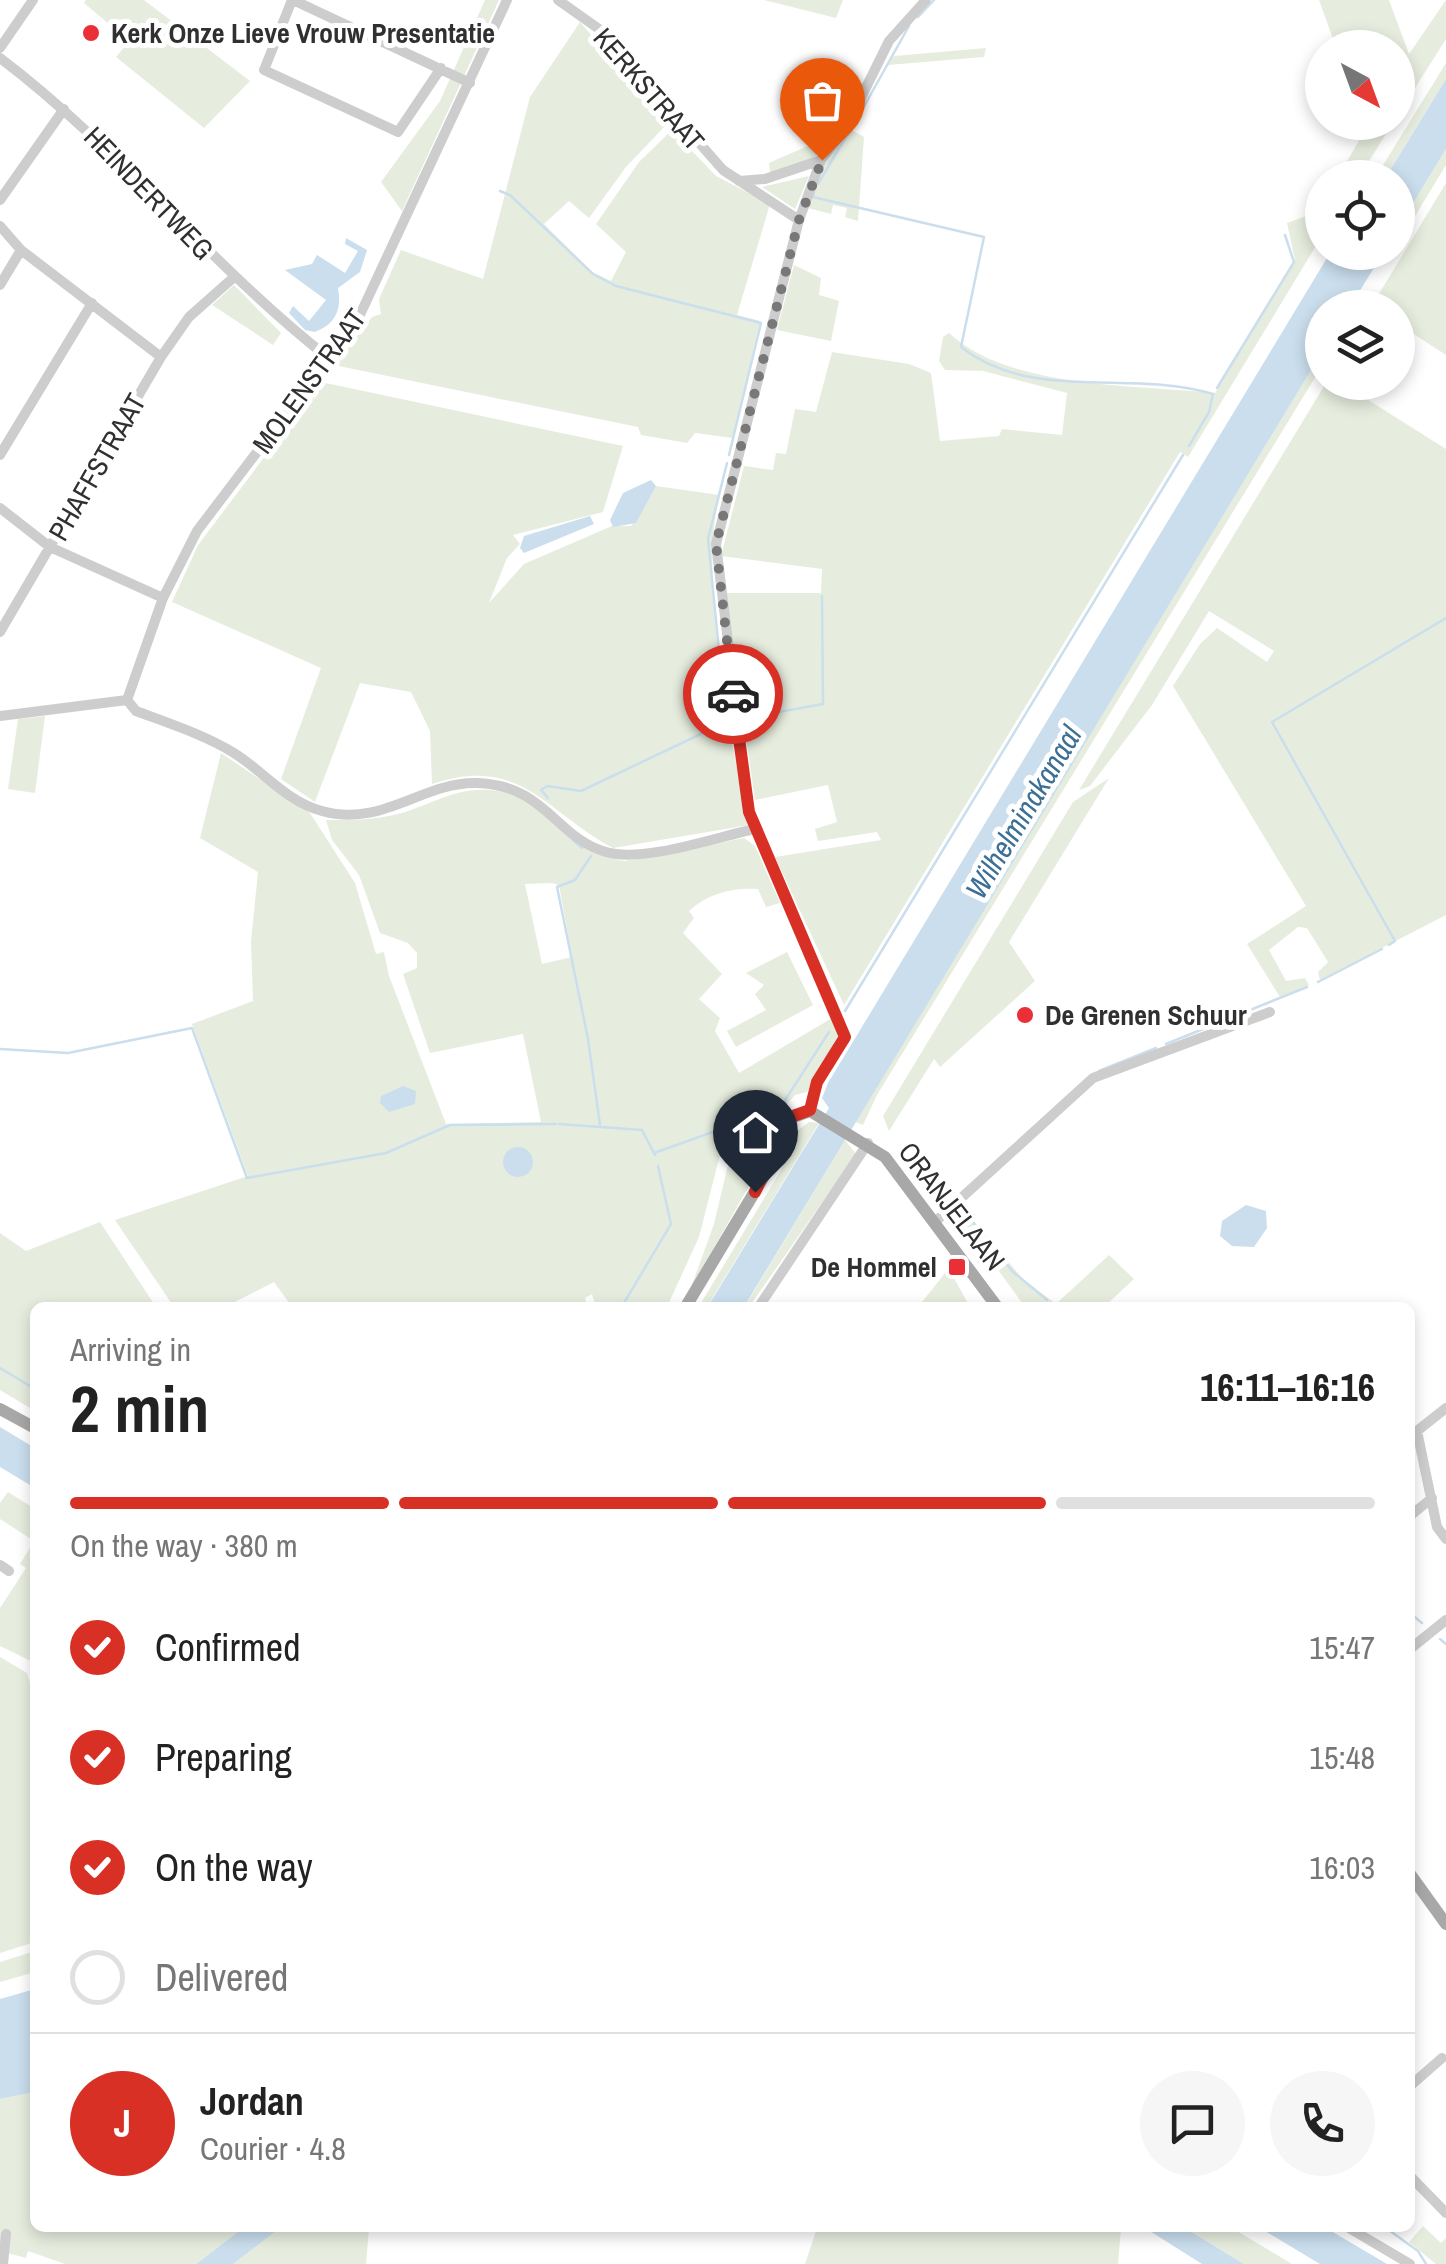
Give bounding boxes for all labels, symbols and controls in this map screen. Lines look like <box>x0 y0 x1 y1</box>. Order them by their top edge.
place label: Kerk Onze Lieve Vrouw Presentatie <box>111 14 495 52</box>
street label: KERKSTRAAT <box>585 19 713 159</box>
marker: Kerk Onze Lieve Vrouw Presentatie <box>80 22 102 44</box>
north arrow <box>1305 30 1415 140</box>
map controls <box>1305 30 1415 400</box>
pin <box>780 58 865 161</box>
icon: bag <box>795 73 850 128</box>
street label: HEINDERTWEG <box>76 118 222 268</box>
button: locate <box>1305 160 1415 270</box>
button: layers <box>1305 290 1415 400</box>
street label: MOLENSTRAAT <box>244 301 374 461</box>
street label: PHAFFSTRAAT <box>40 386 154 548</box>
courier <box>683 644 783 744</box>
icon: car <box>706 667 761 722</box>
water label: Wilhelminakanaal <box>956 718 1091 906</box>
place label: De Grenen Schuur <box>1045 996 1247 1034</box>
marker: De Grenen Schuur <box>1014 1004 1036 1026</box>
pin <box>713 1090 798 1193</box>
icon: home <box>728 1105 783 1160</box>
street label: ORANJELAAN <box>890 1134 1014 1278</box>
place label: De Hommel <box>811 1248 937 1286</box>
marker: De Hommel <box>946 1256 968 1278</box>
text: Arriving in <box>70 1328 191 1371</box>
text: 16:11–16:16 <box>1200 1362 1375 1413</box>
text: 2 min <box>70 1365 209 1452</box>
text: On the way · 380 m <box>70 1524 298 1567</box>
icon: check <box>70 1620 125 1675</box>
text: Confirmed <box>155 1622 300 1673</box>
text: 15:47 <box>1309 1626 1375 1669</box>
icon: check <box>70 1730 125 1785</box>
text: Preparing <box>155 1732 292 1783</box>
text: 15:48 <box>1309 1736 1375 1779</box>
icon: check <box>70 1840 125 1895</box>
text: On the way <box>155 1842 313 1893</box>
text: 16:03 <box>1309 1846 1375 1889</box>
text: Delivered <box>155 1952 288 2003</box>
button: chat <box>1140 2071 1245 2176</box>
button: phone <box>1270 2071 1375 2176</box>
text: Jordan <box>200 2076 304 2127</box>
text: J <box>114 2098 131 2149</box>
text: Courier · 4.8 <box>200 2127 346 2170</box>

